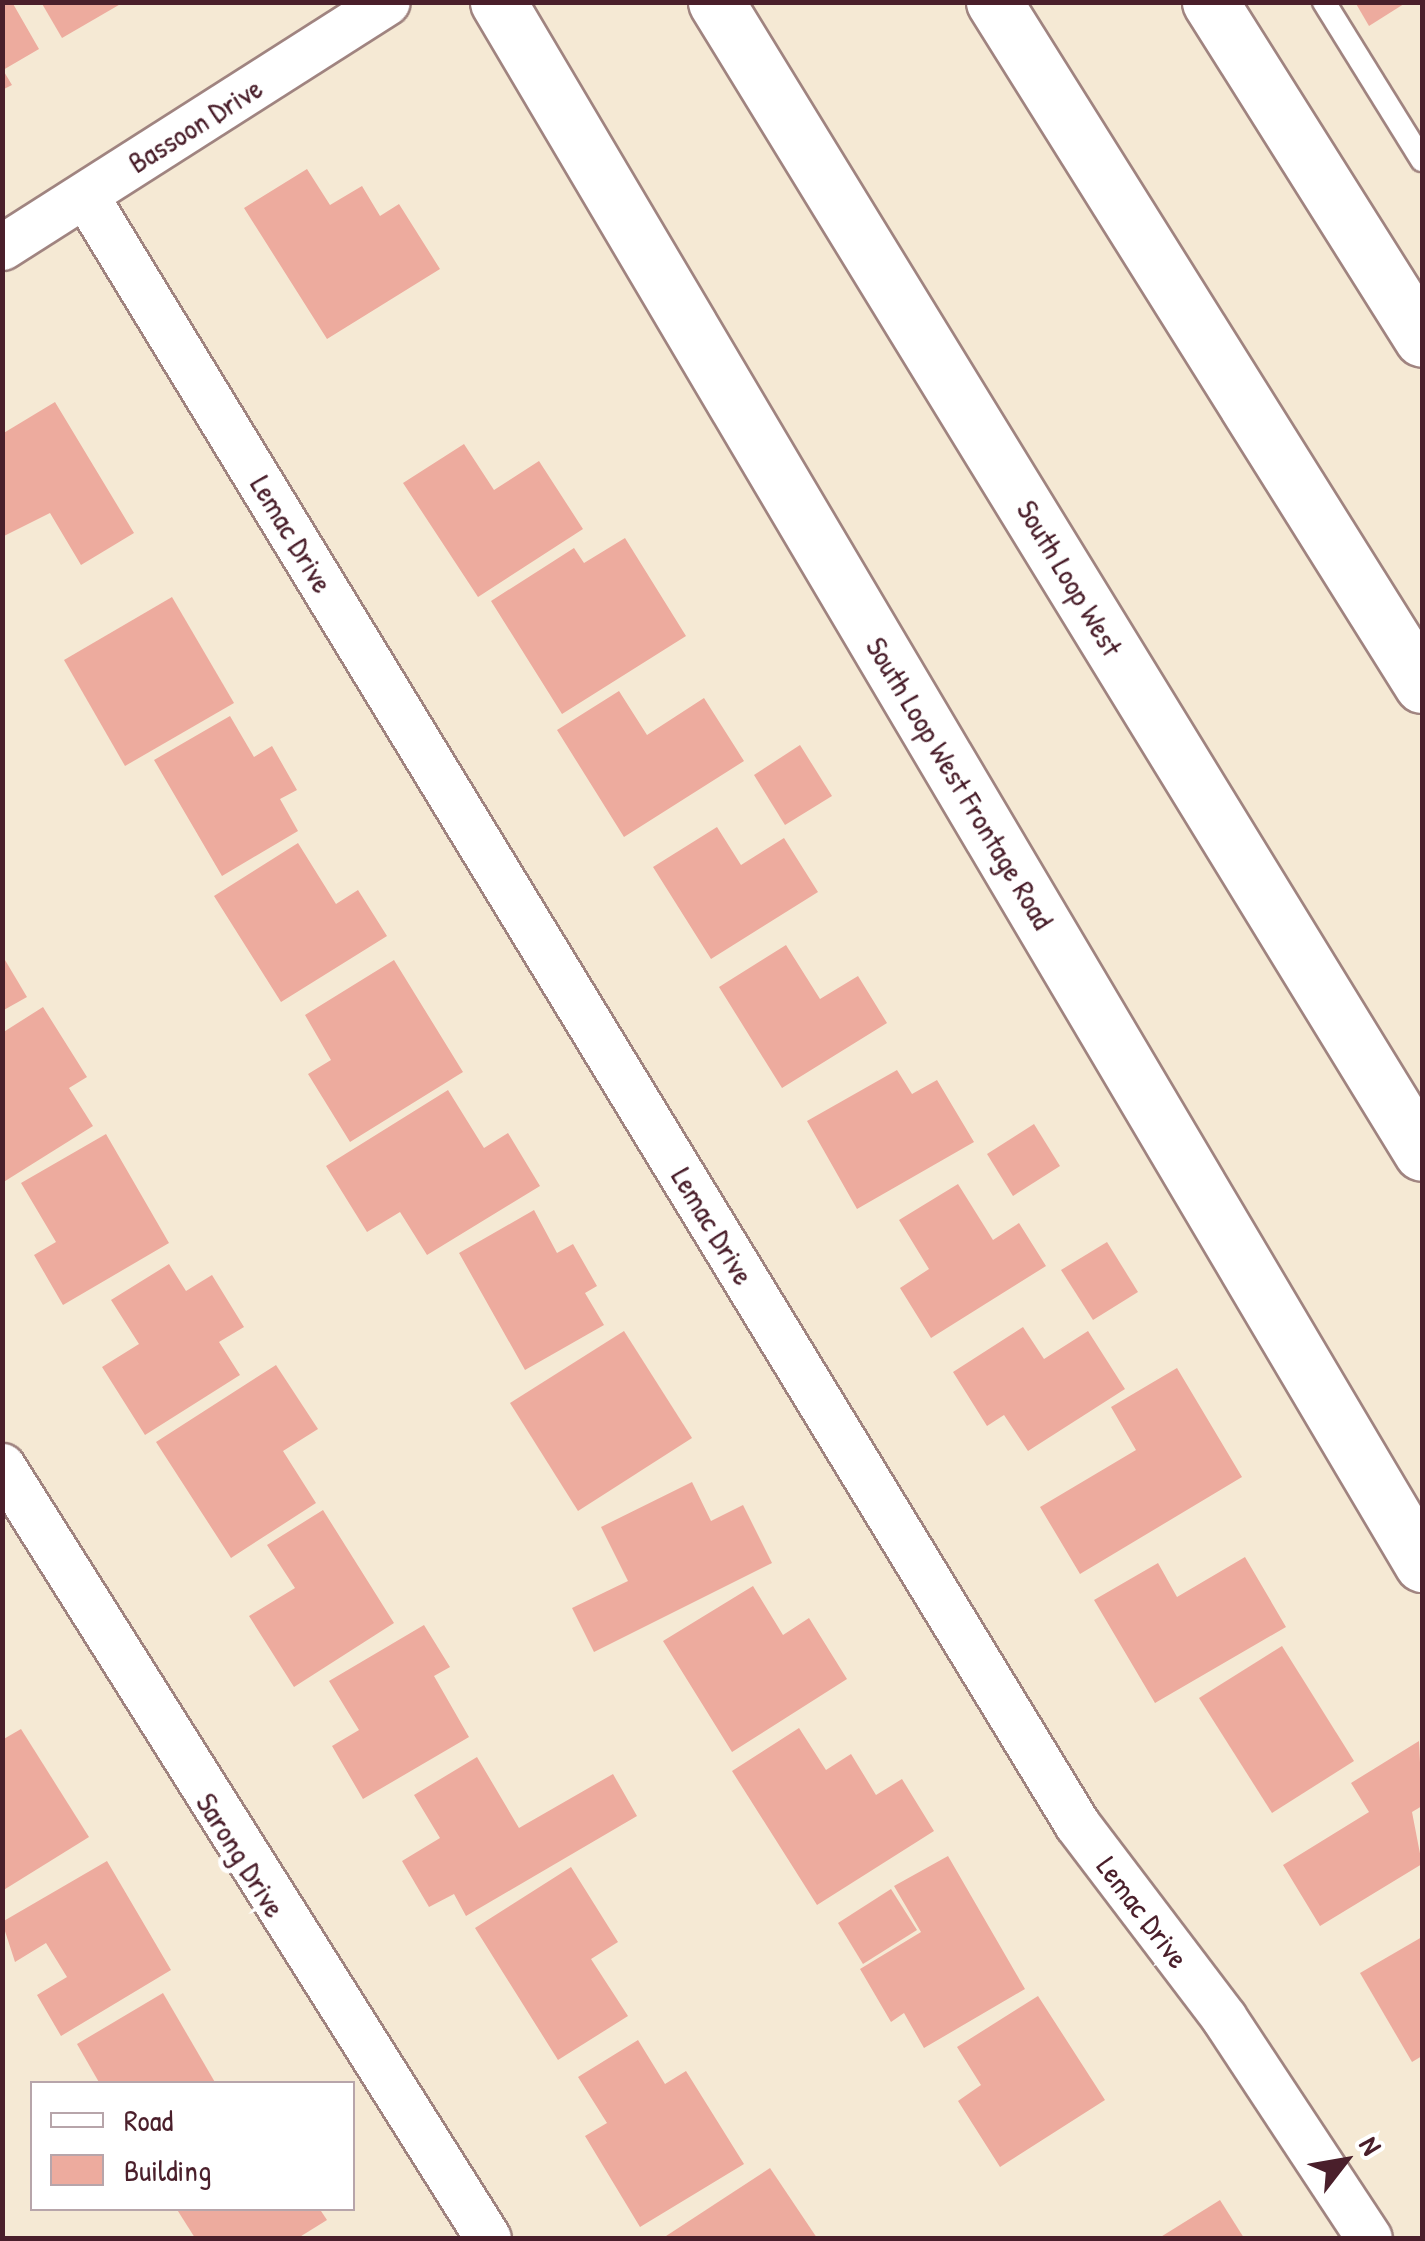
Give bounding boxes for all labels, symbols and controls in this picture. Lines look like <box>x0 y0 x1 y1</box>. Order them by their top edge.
street label: Bassoon Drive <box>121 70 269 180</box>
street label: Lemac Drive <box>243 469 341 599</box>
street label: South Loop West <box>1009 494 1131 662</box>
street label: South Loop West Frontage Road <box>859 631 1061 935</box>
street label: Lemac Drive <box>664 1161 762 1291</box>
street label: Sarong Drive <box>189 1786 293 1924</box>
street label: Lemac Drive <box>1089 1849 1197 1975</box>
legend <box>30 2081 355 2211</box>
text: Road <box>124 2100 173 2140</box>
north arrow <box>1295 2111 1395 2211</box>
text: N <box>1351 2129 1391 2162</box>
text: Building <box>124 2150 211 2190</box>

